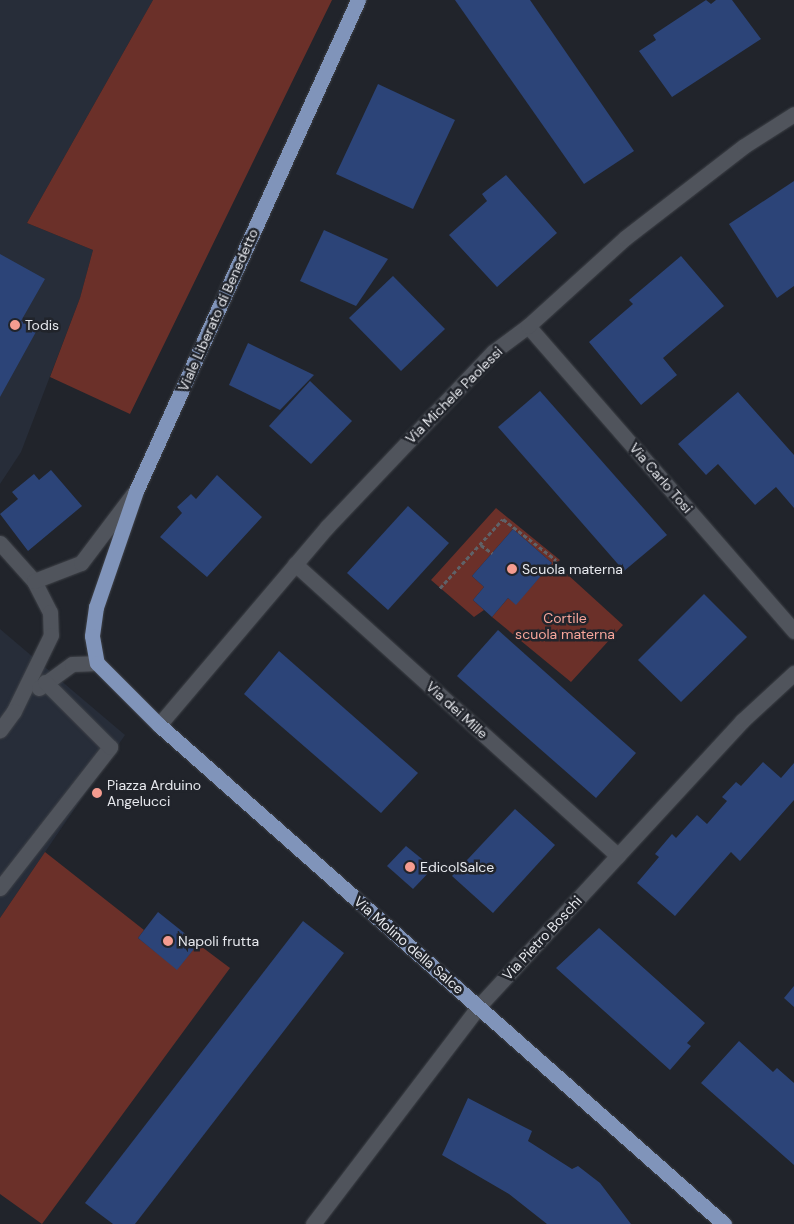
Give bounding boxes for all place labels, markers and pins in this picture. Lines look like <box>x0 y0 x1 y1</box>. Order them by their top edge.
place label: Todis <box>25 317 59 333</box>
marker: Todis <box>9 319 21 331</box>
place label: Scuola materna <box>522 561 623 577</box>
marker: Scuola materna <box>506 563 518 575</box>
place label: Piazza Arduino Angelucci <box>107 777 201 810</box>
marker: Piazza Arduino Angelucci <box>91 787 103 799</box>
place label: EdicolSalce <box>420 859 494 875</box>
marker: EdicolSalce <box>404 861 416 873</box>
place label: Napoli frutta <box>178 933 259 949</box>
marker: Napoli frutta <box>162 935 174 947</box>

